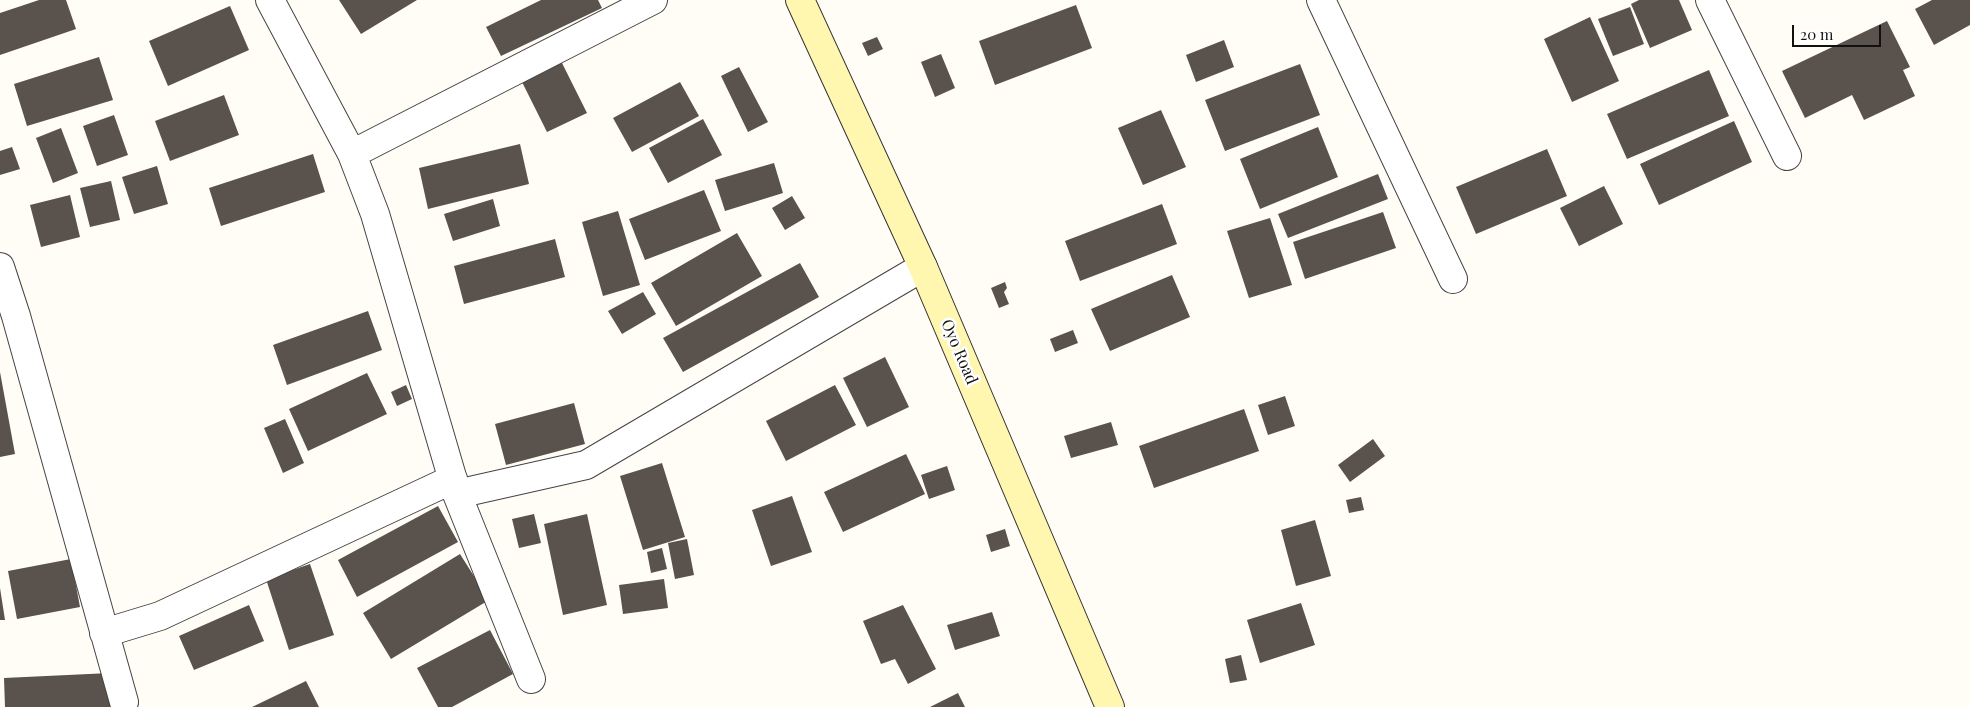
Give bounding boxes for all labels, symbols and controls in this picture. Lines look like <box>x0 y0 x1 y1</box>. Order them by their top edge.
scale bar <box>1795 15 1884 47</box>
text: 20 m <box>1800 24 1833 44</box>
street label: Oyo Road <box>937 317 981 387</box>

